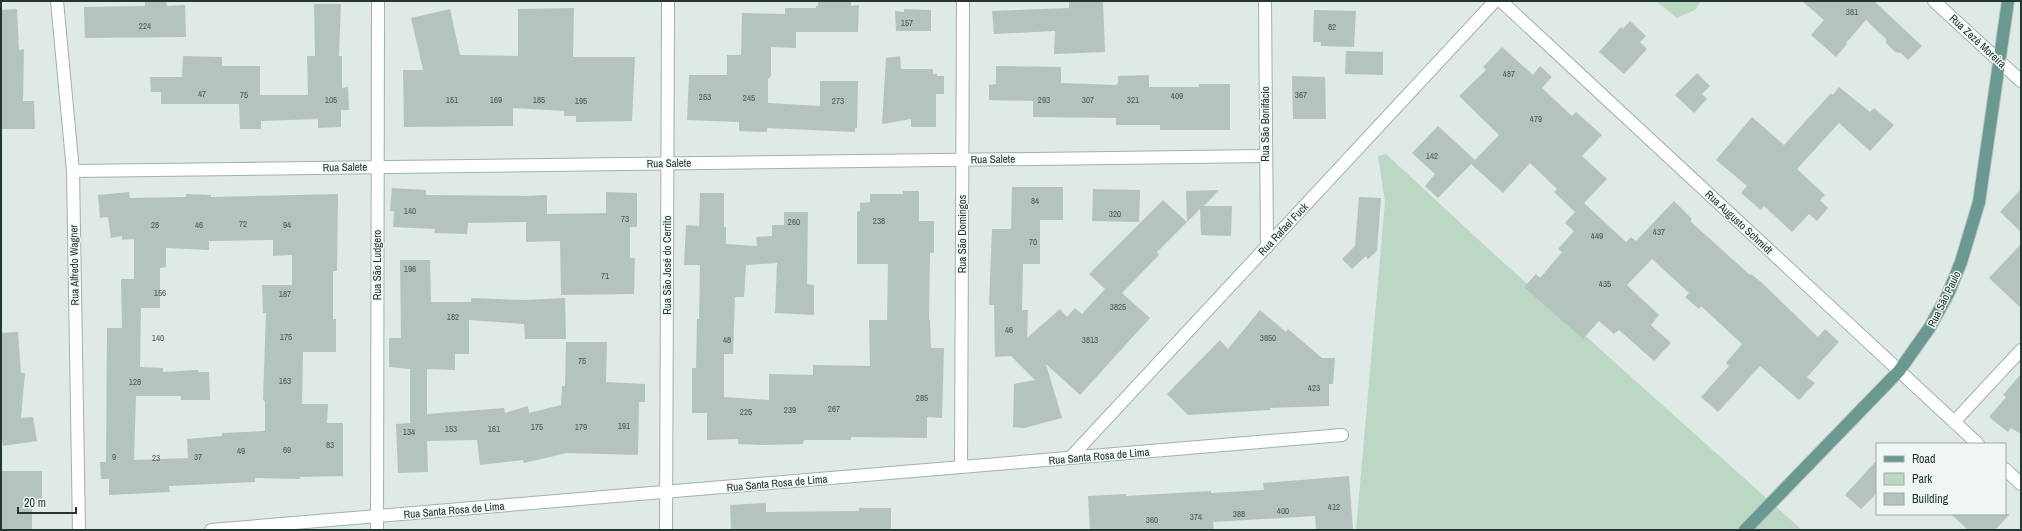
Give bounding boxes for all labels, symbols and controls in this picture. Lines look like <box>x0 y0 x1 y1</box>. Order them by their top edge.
house number: 381 <box>1846 6 1858 18</box>
street label: Rua Zezé Moreira <box>1947 11 2009 71</box>
house number: 157 <box>901 17 913 29</box>
house number: 224 <box>139 20 151 32</box>
house number: 82 <box>1328 21 1336 33</box>
house number: 487 <box>1503 68 1515 80</box>
street label: Rua São Bonifácio <box>1258 86 1272 162</box>
house number: 47 <box>198 88 206 100</box>
house number: 75 <box>240 89 248 101</box>
house number: 367 <box>1295 89 1307 101</box>
house number: 409 <box>1171 90 1183 102</box>
house number: 253 <box>699 91 711 103</box>
house number: 245 <box>743 92 755 104</box>
house number: 105 <box>325 94 337 106</box>
house number: 151 <box>446 94 458 106</box>
house number: 169 <box>490 94 502 106</box>
house number: 185 <box>533 94 545 106</box>
house number: 293 <box>1038 94 1050 106</box>
house number: 307 <box>1082 94 1094 106</box>
house number: 321 <box>1127 94 1139 106</box>
house number: 195 <box>575 95 587 107</box>
house number: 273 <box>832 95 844 107</box>
house number: 479 <box>1530 113 1542 125</box>
house number: 142 <box>1426 150 1438 162</box>
street label: Rua Salete <box>971 152 1015 166</box>
street label: Rua Salete <box>647 156 691 170</box>
street label: Rua Salete <box>323 160 367 174</box>
street label: Rua Augusto Schmidt <box>1702 187 1776 257</box>
street label: Rua São Domingos <box>955 194 969 273</box>
house number: 84 <box>1031 195 1039 207</box>
street label: Rua Rafael Fuck <box>1255 199 1311 258</box>
house number: 140 <box>404 205 416 217</box>
house number: 320 <box>1109 208 1121 220</box>
house number: 73 <box>621 213 629 225</box>
street label: Rua São José do Cerrito <box>660 215 674 315</box>
house number: 238 <box>873 215 885 227</box>
house number: 260 <box>788 216 800 228</box>
house number: 72 <box>239 218 247 230</box>
house number: 28 <box>151 219 159 231</box>
house number: 46 <box>195 219 203 231</box>
house number: 94 <box>283 219 291 231</box>
street label: Rua Alfredo Wagner <box>66 224 82 306</box>
house number: 437 <box>1653 226 1665 238</box>
street label: Rua São Ludgero <box>370 230 384 300</box>
house number: 449 <box>1591 230 1603 242</box>
house number: 70 <box>1029 236 1037 248</box>
house number: 196 <box>404 263 416 275</box>
street label: Rua São Paulo <box>1924 269 1964 329</box>
house number: 71 <box>601 270 609 282</box>
house number: 435 <box>1599 278 1611 290</box>
house number: 156 <box>154 287 166 299</box>
house number: 187 <box>279 288 291 300</box>
house number: 3825 <box>1110 301 1126 313</box>
house number: 182 <box>447 311 459 323</box>
house number: 46 <box>1005 324 1013 336</box>
house number: 175 <box>280 331 292 343</box>
house number: 140 <box>152 332 164 344</box>
house number: 3850 <box>1260 332 1276 344</box>
house number: 48 <box>723 334 731 346</box>
house number: 3813 <box>1082 334 1098 346</box>
house number: 75 <box>578 355 586 367</box>
house number: 163 <box>279 375 291 387</box>
house number: 128 <box>129 376 141 388</box>
house number: 423 <box>1308 382 1320 394</box>
house number: 285 <box>916 392 928 404</box>
house number: 267 <box>828 403 840 415</box>
house number: 239 <box>784 404 796 416</box>
house number: 225 <box>740 406 752 418</box>
house number: 191 <box>618 420 630 432</box>
house number: 175 <box>531 421 543 433</box>
house number: 179 <box>575 421 587 433</box>
house number: 153 <box>445 423 457 435</box>
house number: 161 <box>488 423 500 435</box>
house number: 134 <box>403 426 415 438</box>
house number: 83 <box>326 439 334 451</box>
legend <box>1876 443 2006 515</box>
house number: 69 <box>283 444 291 456</box>
house number: 49 <box>237 445 245 457</box>
street label: Rua Santa Rosa de Lima <box>1048 445 1150 467</box>
house number: 9 <box>112 451 116 463</box>
house number: 37 <box>194 451 202 463</box>
text: Road <box>1912 451 1936 467</box>
house number: 23 <box>152 452 160 464</box>
text: Park <box>1912 471 1932 487</box>
street label: Rua Santa Rosa de Lima <box>726 472 828 494</box>
scale bar <box>18 489 76 515</box>
text: Building <box>1912 491 1949 507</box>
text: 20 m <box>24 495 46 511</box>
street label: Rua Santa Rosa de Lima <box>403 499 505 521</box>
house number: 412 <box>1328 501 1340 513</box>
house number: 400 <box>1277 505 1289 517</box>
house number: 388 <box>1233 508 1245 520</box>
house number: 374 <box>1190 511 1202 523</box>
house number: 360 <box>1146 514 1158 526</box>

